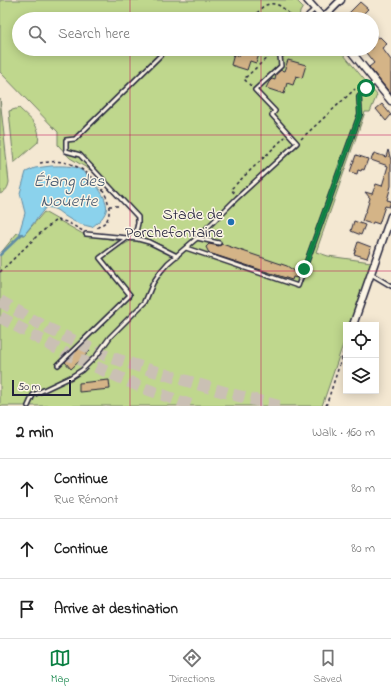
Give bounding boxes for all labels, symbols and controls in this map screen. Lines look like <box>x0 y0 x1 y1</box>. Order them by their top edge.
search box <box>12 12 379 56</box>
icon: search <box>26 23 48 45</box>
text: Search here <box>58 23 130 45</box>
route start <box>357 79 375 97</box>
water label: Étang des Nouette <box>33 169 105 214</box>
place label: Stade de Porchefontaine <box>125 203 224 245</box>
marker: Stade de Porchefontaine <box>226 217 236 227</box>
route end <box>295 260 313 278</box>
map controls <box>343 322 379 394</box>
button: locate <box>343 322 379 358</box>
button: layers <box>343 358 379 394</box>
scale bar <box>12 378 71 397</box>
text: 50 m <box>18 379 40 395</box>
text: 2 min <box>16 420 53 445</box>
text: Walk · 160 m <box>312 423 375 442</box>
text: Continue <box>54 468 108 490</box>
icon: ahead <box>16 478 38 500</box>
text: 80 m <box>351 479 375 498</box>
text: Rue Rémont <box>54 490 118 509</box>
icon: ahead <box>16 538 38 560</box>
text: Continue <box>54 538 108 560</box>
text: 80 m <box>351 539 375 558</box>
icon: arrive <box>16 598 38 620</box>
text: Arrive at destination <box>54 598 178 620</box>
tab: Map <box>49 647 71 687</box>
tab: Directions <box>169 647 215 687</box>
tab: Saved <box>313 647 342 687</box>

